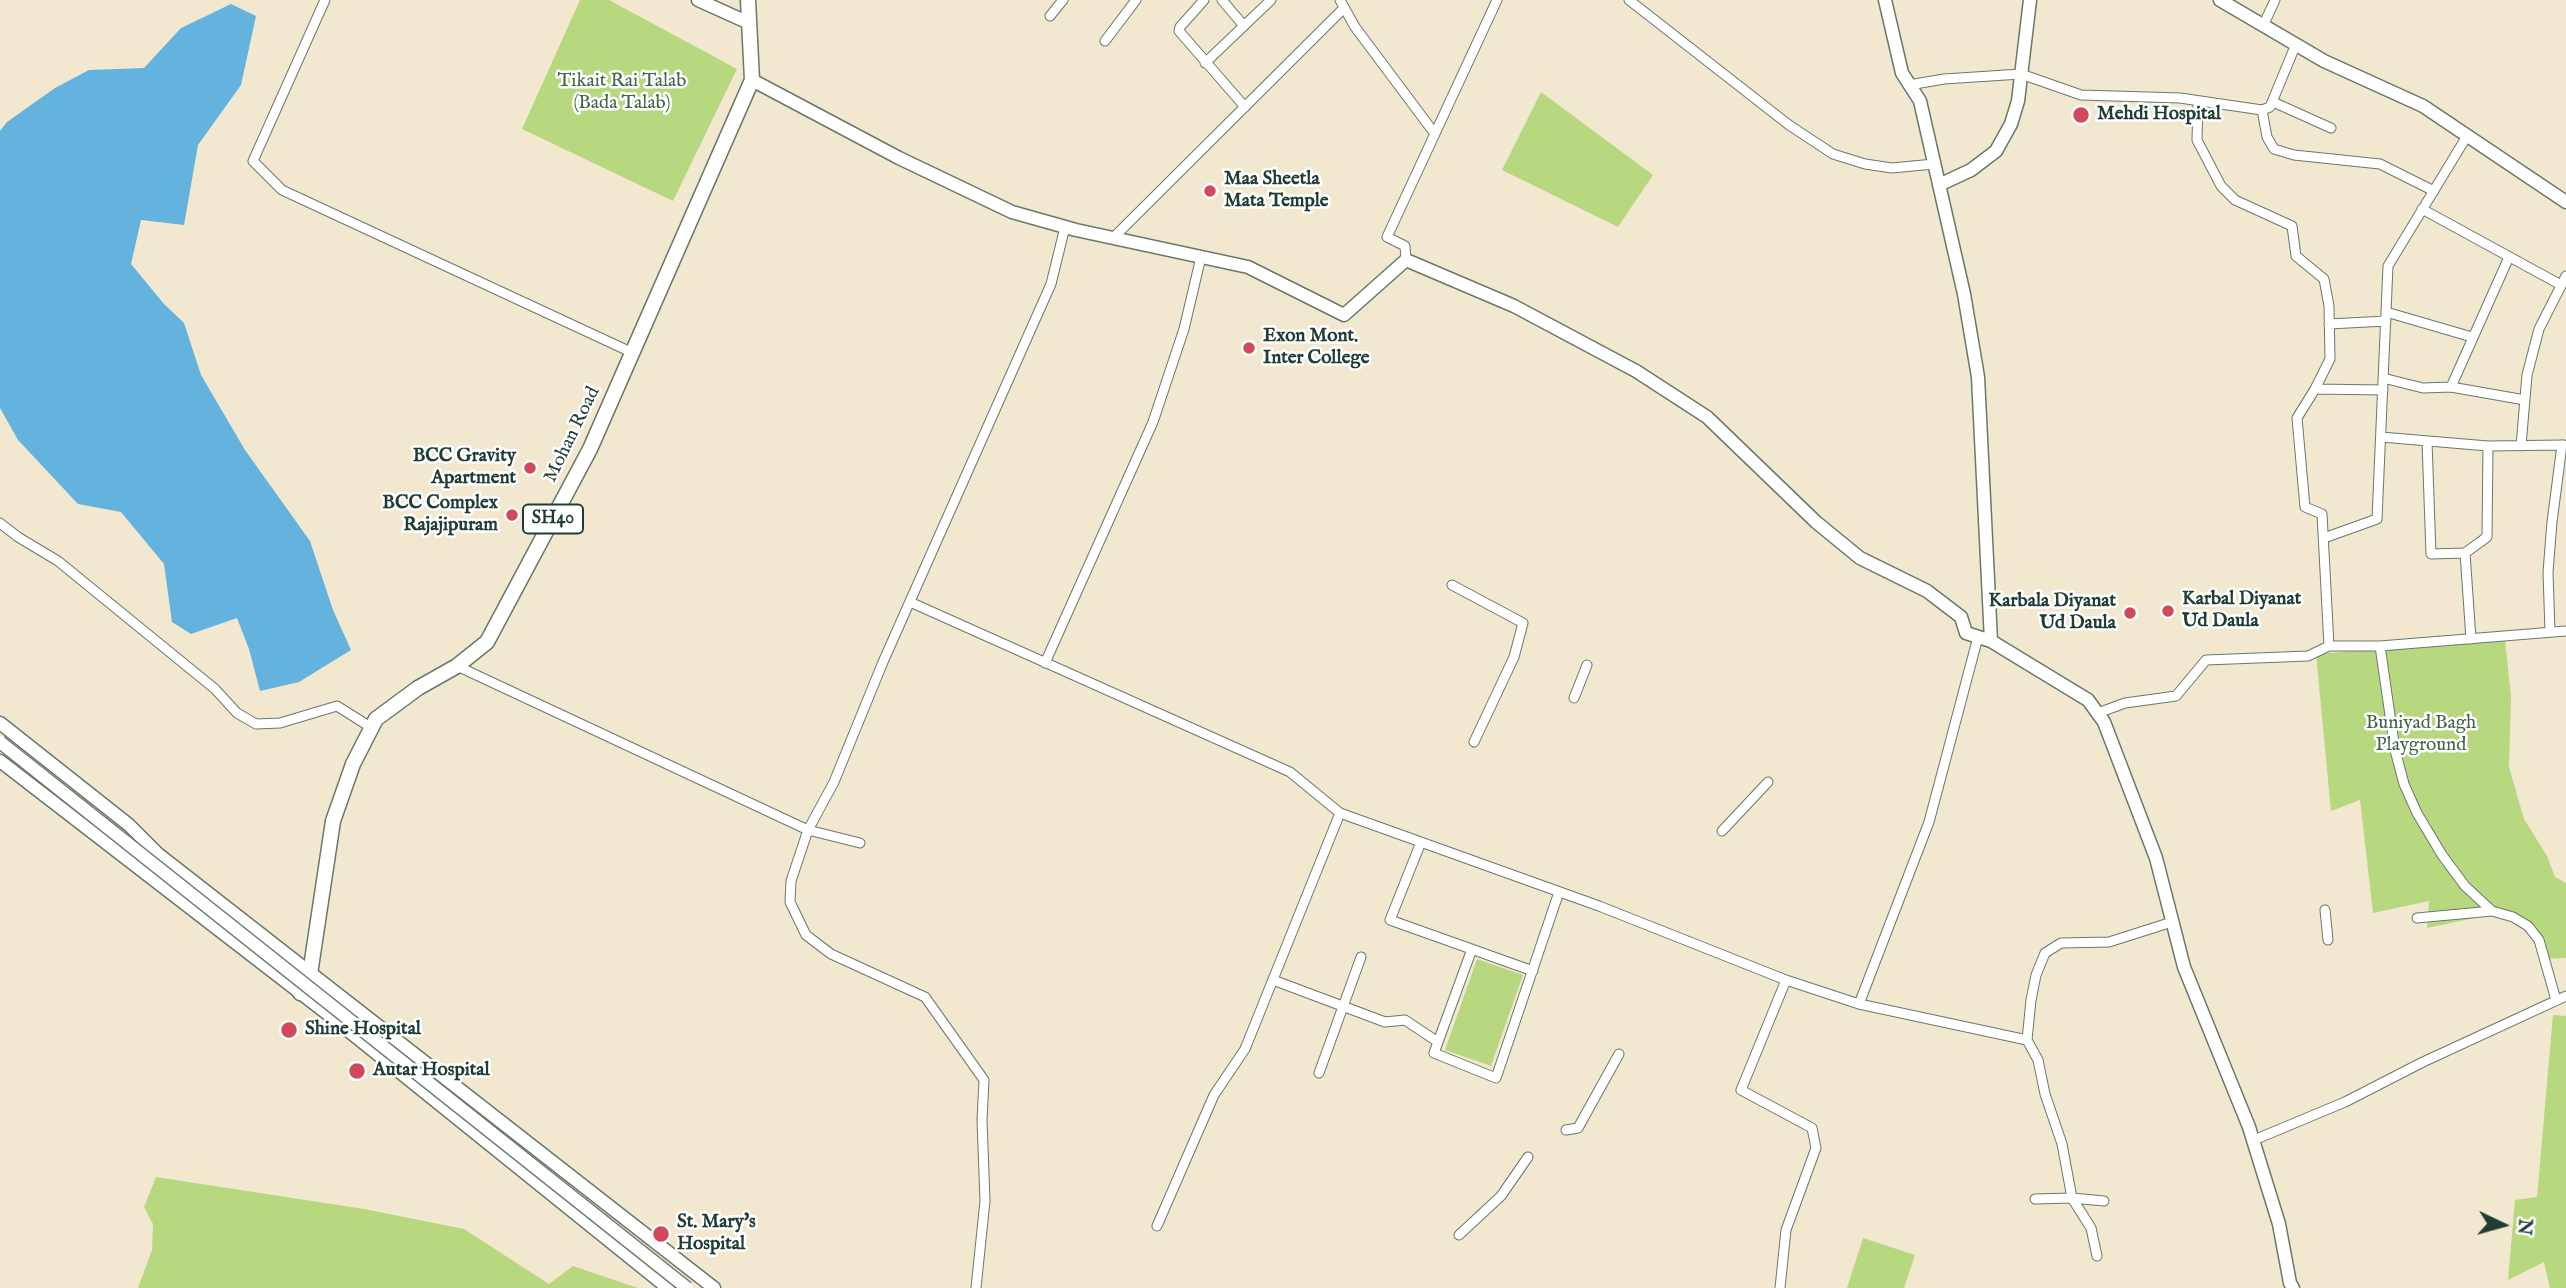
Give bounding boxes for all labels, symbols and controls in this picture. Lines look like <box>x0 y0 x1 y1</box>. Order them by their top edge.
park label: Tikait Rai Talab (Bada Talab) <box>558 71 686 115</box>
place label: Mehdi Hospital <box>2097 104 2221 126</box>
marker: Mehdi Hospital <box>2071 105 2091 125</box>
place label: Maa Sheetla Mata Temple <box>1224 169 1329 213</box>
marker: Maa Sheetla Mata Temple <box>1202 183 1218 199</box>
place label: Exon Mont. Inter College <box>1263 326 1369 370</box>
marker: Exon Mont. Inter College <box>1241 340 1257 356</box>
street label: Mohan Road <box>540 384 606 486</box>
place label: BCC Gravity Apartment <box>413 446 516 490</box>
marker: BCC Gravity Apartment <box>522 460 538 476</box>
place label: BCC Complex Rajajipuram <box>382 493 498 537</box>
road number: SH40 <box>523 504 583 534</box>
marker: BCC Complex Rajajipuram <box>504 507 520 523</box>
place label: Karbal Diyanat Ud Daula <box>2182 589 2301 633</box>
place label: Karbala Diyanat Ud Daula <box>1989 591 2116 635</box>
marker: Karbal Diyanat Ud Daula <box>2160 603 2176 619</box>
marker: Karbala Diyanat Ud Daula <box>2122 605 2138 621</box>
park label: Buniyad Bagh Playground <box>2366 713 2476 757</box>
place label: Shine Hospital <box>305 1019 421 1041</box>
marker: Shine Hospital <box>279 1020 299 1040</box>
place label: Autar Hospital <box>373 1060 490 1082</box>
marker: Autar Hospital <box>347 1061 367 1081</box>
north arrow <box>2468 1190 2538 1260</box>
place label: St. Mary's Hospital <box>677 1212 756 1256</box>
text: N <box>2511 1218 2537 1236</box>
marker: St. Mary's Hospital <box>651 1224 671 1244</box>

